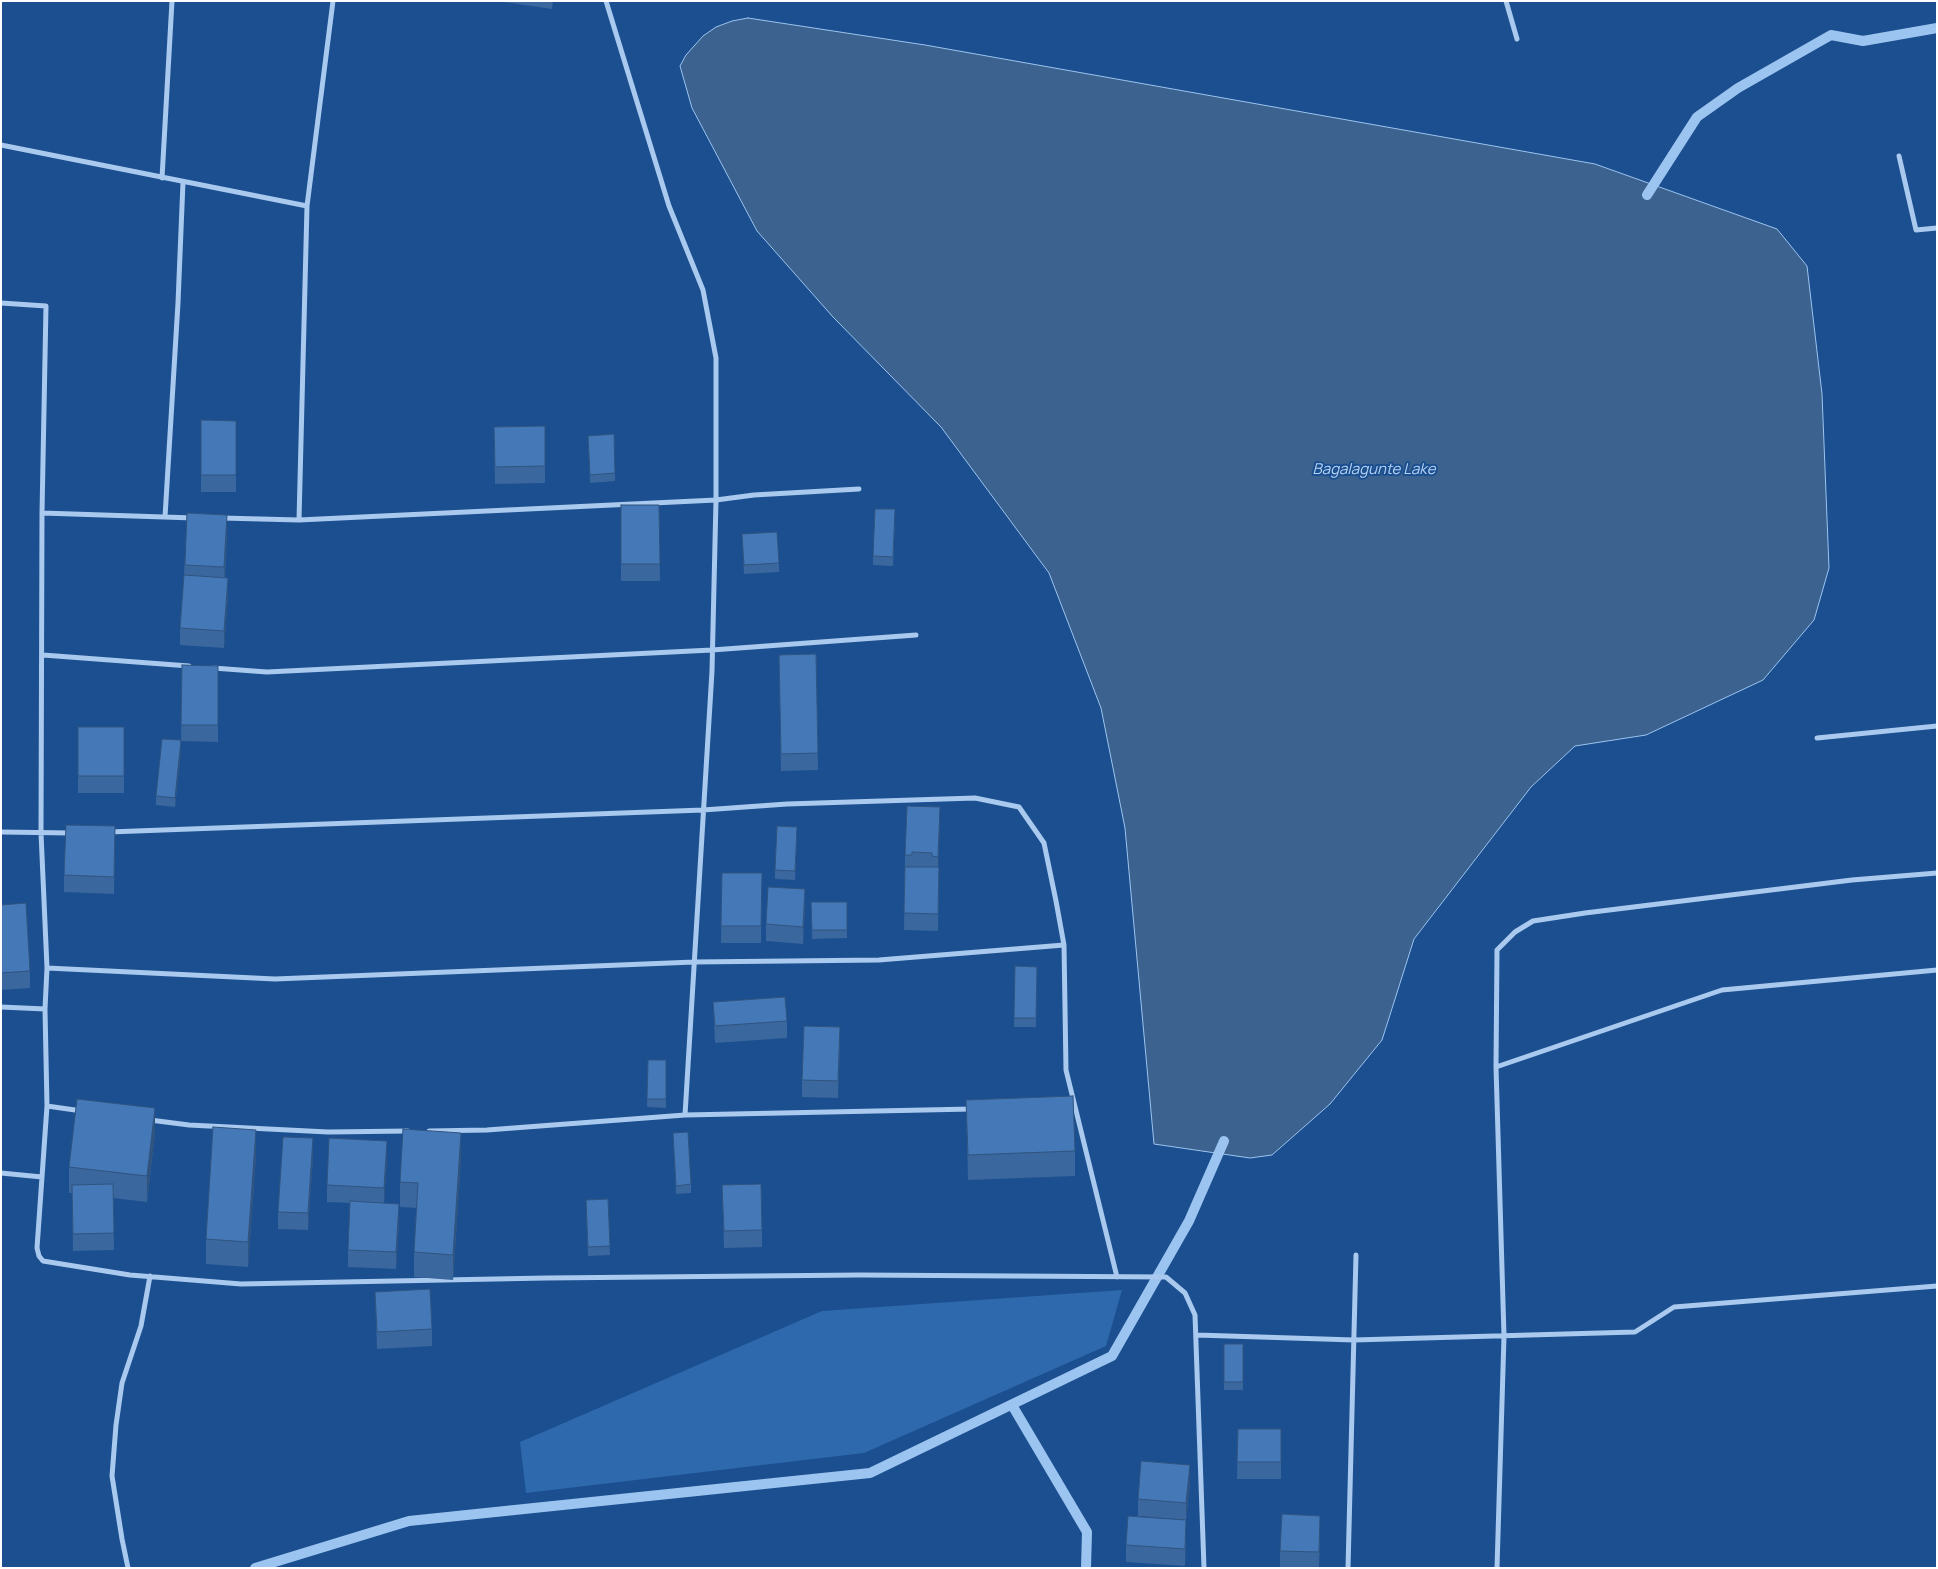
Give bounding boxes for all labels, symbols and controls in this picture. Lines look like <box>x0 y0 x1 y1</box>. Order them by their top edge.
water label: Bagalagunte Lake <box>1313 461 1435 479</box>

